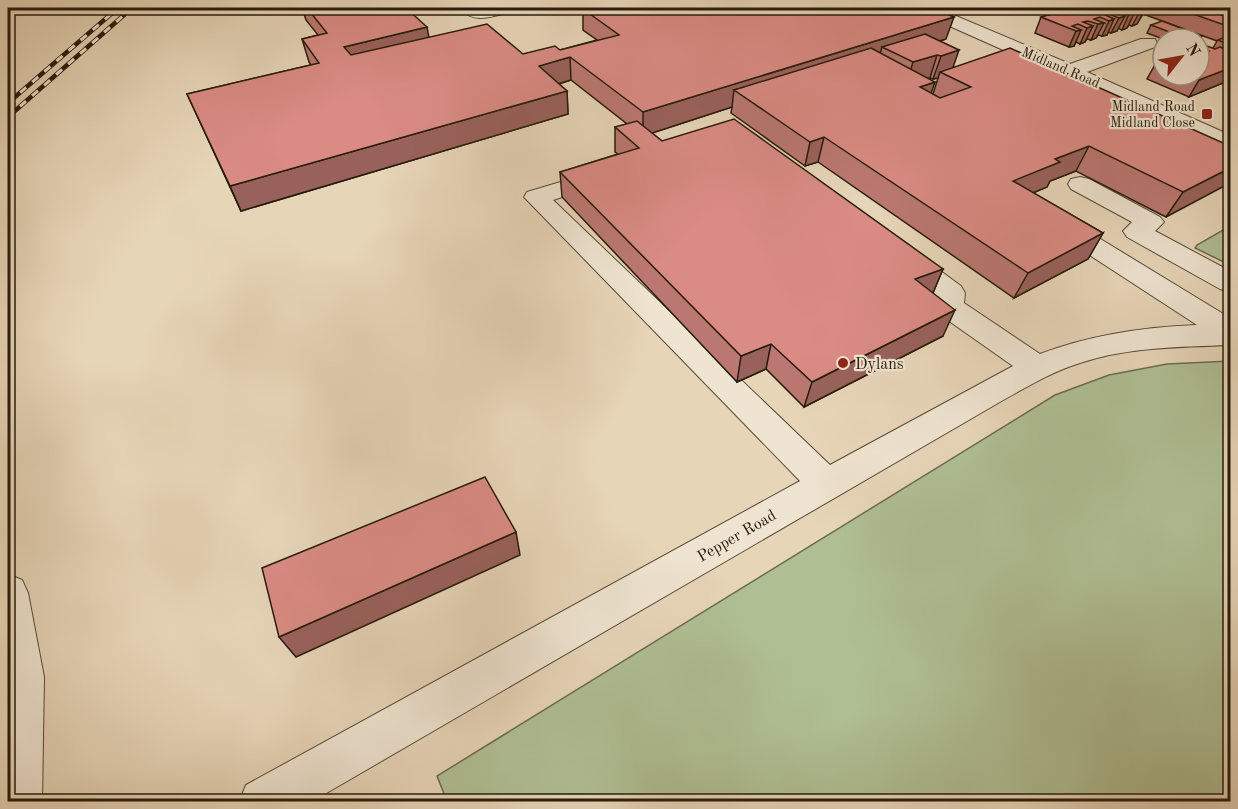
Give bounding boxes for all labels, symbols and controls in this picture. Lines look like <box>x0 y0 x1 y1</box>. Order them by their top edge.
north arrow <box>1151 27 1211 87</box>
text: N <box>1182 41 1203 60</box>
street label: Midland Road <box>1019 45 1102 91</box>
place label: Midland Road Midland Close <box>1110 100 1195 130</box>
marker: Midland Road Midland Close <box>1200 107 1214 121</box>
marker: Dylans <box>836 356 850 370</box>
place label: Dylans <box>855 357 904 373</box>
street label: Pepper Road <box>695 508 779 566</box>

